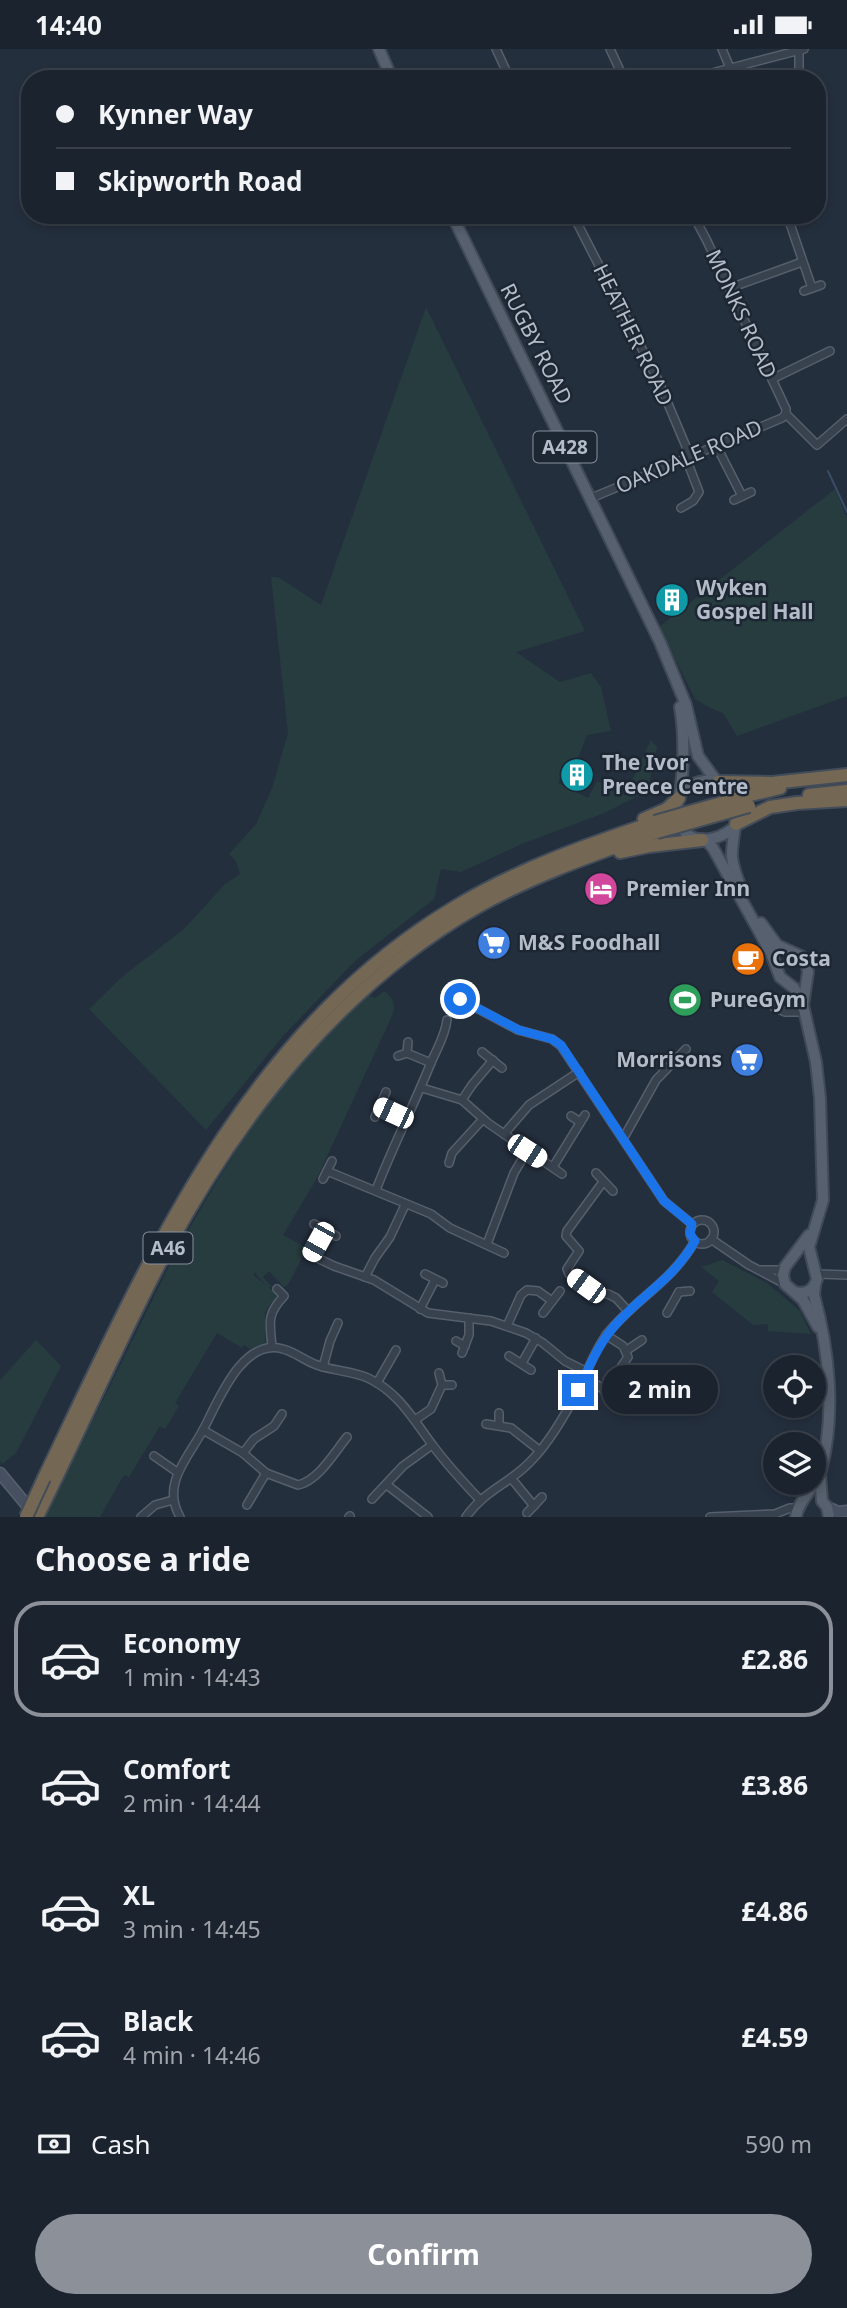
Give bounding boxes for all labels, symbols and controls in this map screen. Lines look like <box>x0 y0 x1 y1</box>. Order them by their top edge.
text: 14:40 <box>35 7 102 43</box>
text: Kynner Way <box>98 96 253 132</box>
text: Skipworth Road <box>98 163 303 199</box>
street label: MONKS ROAD <box>700 245 784 383</box>
street label: HEATHER ROAD <box>587 259 680 410</box>
street label: RUGBY ROAD <box>494 278 579 409</box>
street label: OAKDALE ROAD <box>611 413 766 500</box>
road number: A428 <box>534 431 596 463</box>
place label: Wyken Gospel Hall <box>696 573 814 625</box>
building icon: Wyken Gospel Hall <box>653 581 691 619</box>
place label: The Ivor Preece Centre <box>602 748 748 800</box>
building icon: The Ivor Preece Centre <box>558 756 596 794</box>
hotel icon: Premier Inn <box>582 870 620 908</box>
place label: Premier Inn <box>626 874 750 902</box>
supermarket icon: M&S Foodhall <box>475 924 513 962</box>
place label: M&S Foodhall <box>518 928 660 956</box>
cafe icon: Costa <box>729 940 767 978</box>
place label: Costa <box>772 944 831 972</box>
sports icon: PureGym <box>666 981 704 1019</box>
route start <box>444 983 476 1015</box>
place label: PureGym <box>710 985 806 1013</box>
supermarket icon: Morrisons <box>728 1041 766 1079</box>
place label: Morrisons <box>616 1045 722 1073</box>
car <box>370 1095 417 1131</box>
car <box>504 1131 551 1171</box>
car <box>299 1219 338 1265</box>
road number: A46 <box>144 1233 192 1263</box>
car <box>563 1265 610 1307</box>
map controls <box>763 1355 826 1495</box>
button: locate <box>763 1355 826 1418</box>
callout: 2 min <box>602 1365 718 1415</box>
text: 2 min <box>628 1373 692 1405</box>
route end <box>562 1374 594 1406</box>
button: layers <box>763 1432 826 1495</box>
text: Choose a ride <box>35 1537 251 1580</box>
text: Economy <box>123 1625 241 1661</box>
icon: car <box>39 1628 102 1691</box>
text: £2.86 <box>741 1641 808 1677</box>
text: 1 min · 14:43 <box>123 1661 261 1693</box>
text: Comfort <box>123 1751 231 1787</box>
icon: car <box>39 1754 102 1817</box>
text: £3.86 <box>741 1767 808 1803</box>
text: 2 min · 14:44 <box>123 1787 261 1819</box>
text: XL <box>123 1877 155 1913</box>
icon: car <box>39 1880 102 1943</box>
text: £4.86 <box>741 1893 808 1929</box>
text: 3 min · 14:45 <box>123 1913 261 1945</box>
text: Black <box>123 2003 193 2039</box>
icon: car <box>39 2006 102 2069</box>
text: £4.59 <box>741 2019 808 2055</box>
text: 4 min · 14:46 <box>123 2039 261 2071</box>
icon: cash <box>35 2125 73 2163</box>
text: Cash <box>91 2126 151 2162</box>
text: 590 m <box>745 2128 812 2160</box>
button: Confirm <box>35 2214 812 2294</box>

